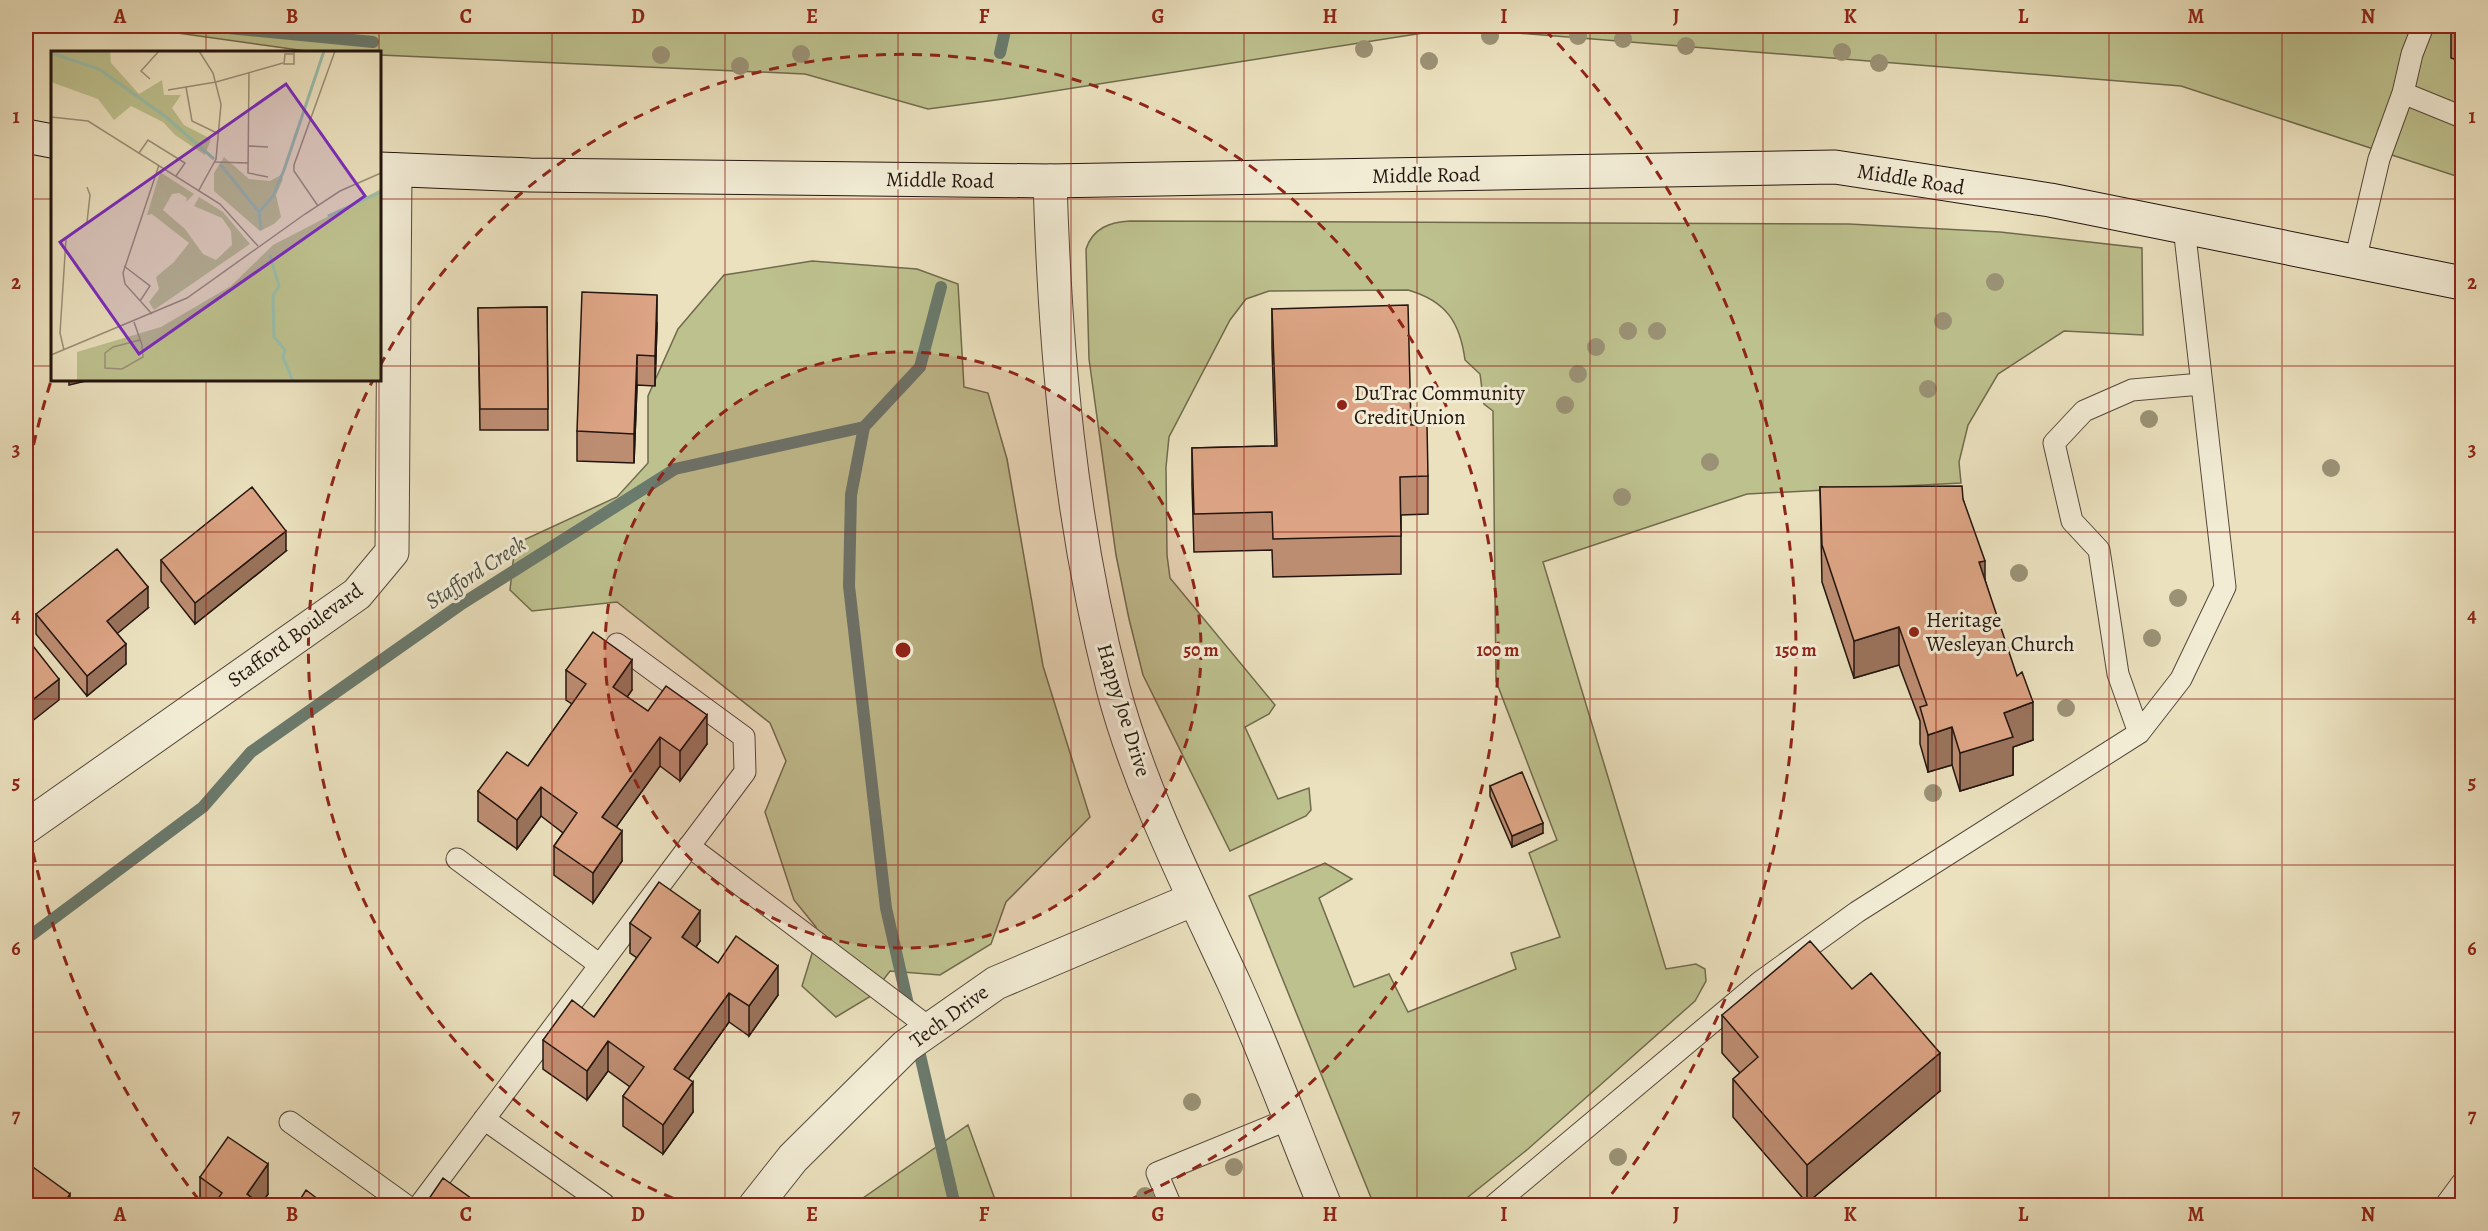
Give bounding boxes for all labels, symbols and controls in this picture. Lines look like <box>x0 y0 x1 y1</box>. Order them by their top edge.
text: A <box>113 3 127 30</box>
text: B <box>286 3 298 30</box>
text: C <box>460 3 472 30</box>
text: D <box>631 3 645 30</box>
text: E <box>806 3 818 30</box>
text: F <box>979 3 990 30</box>
text: G <box>1151 3 1165 30</box>
text: H <box>1323 3 1338 30</box>
text: I <box>1500 3 1508 30</box>
text: J <box>1673 3 1680 30</box>
text: K <box>1843 3 1857 30</box>
text: L <box>2018 3 2029 30</box>
text: M <box>2188 3 2205 30</box>
text: N <box>2361 3 2376 30</box>
inset map <box>51 51 381 381</box>
text: 1 <box>12 103 20 130</box>
text: 1 <box>2468 103 2476 130</box>
street label: Middle Road <box>1855 157 1967 201</box>
street label: Middle Road <box>1372 160 1481 190</box>
street label: Middle Road <box>886 165 995 195</box>
text: 2 <box>11 269 21 296</box>
text: 2 <box>2467 269 2477 296</box>
place label: DuTrac Community Credit Union <box>1354 379 1525 431</box>
marker: DuTrac Community Credit Union <box>1335 398 1349 412</box>
text: 3 <box>12 436 20 463</box>
text: 3 <box>2468 436 2476 463</box>
water label: Stafford Creek <box>419 529 532 617</box>
street label: Stafford Boulevard <box>222 576 369 694</box>
text: 4 <box>11 602 21 629</box>
text: 4 <box>2467 602 2477 629</box>
place label: Heritage Wesleyan Church <box>1925 606 2075 658</box>
marker: Heritage Wesleyan Church <box>1907 625 1921 639</box>
text: 50 m <box>1184 638 1218 662</box>
text: 100 m <box>1477 638 1519 662</box>
text: 150 m <box>1775 638 1817 662</box>
centre of rings <box>893 640 913 660</box>
street label: Happy Joe Drive <box>1090 640 1158 780</box>
text: 5 <box>12 769 20 796</box>
text: 5 <box>2468 769 2476 796</box>
text: 6 <box>11 935 21 962</box>
text: 6 <box>2467 935 2477 962</box>
street label: Tech Drive <box>904 978 994 1054</box>
text: 7 <box>12 1102 21 1129</box>
text: 7 <box>2468 1102 2477 1129</box>
text: A <box>113 1201 127 1228</box>
text: B <box>286 1201 298 1228</box>
text: C <box>460 1201 472 1228</box>
text: D <box>631 1201 645 1228</box>
text: E <box>806 1201 818 1228</box>
text: F <box>979 1201 990 1228</box>
text: G <box>1151 1201 1165 1228</box>
text: H <box>1323 1201 1338 1228</box>
text: I <box>1500 1201 1508 1228</box>
text: J <box>1673 1201 1680 1228</box>
text: K <box>1843 1201 1857 1228</box>
text: L <box>2018 1201 2029 1228</box>
text: M <box>2188 1201 2205 1228</box>
text: N <box>2361 1201 2376 1228</box>

